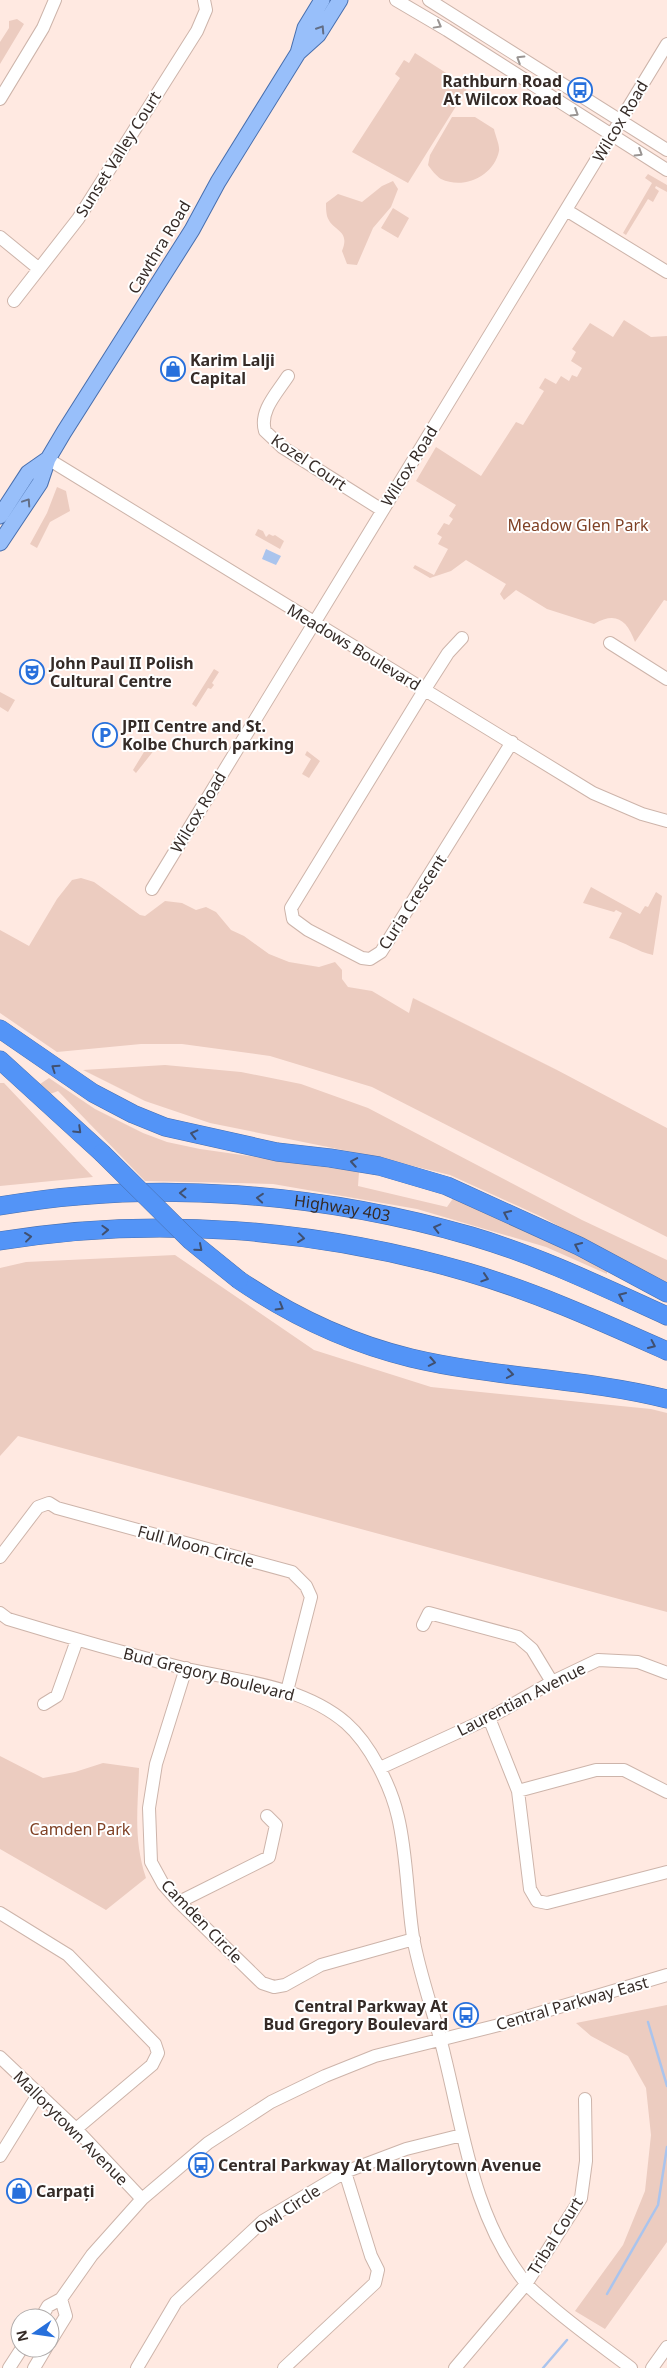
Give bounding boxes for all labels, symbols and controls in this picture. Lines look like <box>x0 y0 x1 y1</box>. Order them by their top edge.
one-way arrow <box>433 19 442 29</box>
one-way arrow <box>315 25 325 34</box>
one-way arrow <box>516 55 525 65</box>
place label: Rathburn Road At Wilcox Road <box>442 70 562 110</box>
street label: Wilcox Road <box>587 76 653 166</box>
bus stop icon: Rathburn Road At Wilcox Road <box>567 77 593 103</box>
street label: Sunset Valley Court <box>70 87 166 221</box>
one-way arrow <box>570 106 579 116</box>
one-way arrow <box>634 147 643 157</box>
street label: Cawthra Road <box>122 196 196 298</box>
place label: Karim Lalji Capital <box>190 349 275 389</box>
shop icon: Karim Lalji Capital <box>160 356 186 382</box>
street label: Wilcox Road <box>375 421 443 511</box>
street label: Kozel Court <box>267 429 351 495</box>
one-way arrow <box>21 499 30 508</box>
park label: Meadow Glen Park <box>507 514 649 536</box>
street label: Meadows Boulevard <box>283 598 425 696</box>
place label: John Paul II Polish Cultural Centre <box>48 652 194 692</box>
theatre icon: John Paul II Polish Cultural Centre <box>19 659 45 685</box>
place label: JPII Centre and St. Kolbe Church parking <box>120 715 294 755</box>
parking icon: JPII Centre and St. Kolbe Church parking <box>92 722 118 748</box>
street label: Wilcox Road <box>165 767 231 857</box>
street label: Curia Crescent <box>373 850 451 954</box>
one-way arrow <box>51 1065 60 1074</box>
one-way arrow <box>72 1124 81 1133</box>
one-way arrow <box>190 1129 199 1140</box>
one-way arrow <box>350 1157 359 1167</box>
one-way arrow <box>179 1188 187 1199</box>
street label: Highway 403 <box>293 1189 392 1227</box>
one-way arrow <box>256 1192 264 1203</box>
one-way arrow <box>503 1209 512 1220</box>
one-way arrow <box>433 1223 442 1234</box>
one-way arrow <box>101 1225 109 1236</box>
one-way arrow <box>24 1232 32 1243</box>
one-way arrow <box>298 1232 306 1243</box>
one-way arrow <box>574 1241 583 1252</box>
one-way arrow <box>194 1242 203 1251</box>
one-way arrow <box>481 1272 489 1282</box>
one-way arrow <box>618 1291 627 1302</box>
one-way arrow <box>274 1300 283 1310</box>
one-way arrow <box>647 1338 656 1349</box>
one-way arrow <box>427 1357 436 1367</box>
one-way arrow <box>506 1368 515 1378</box>
street label: Full Moon Circle <box>135 1520 257 1572</box>
street label: Bud Gregory Boulevard <box>121 1642 297 1706</box>
street label: Laurentian Avenue <box>453 1657 589 1741</box>
park label: Camden Park <box>30 1818 131 1840</box>
street label: Camden Circle <box>156 1874 248 1968</box>
street label: Central Parkway East <box>493 1971 651 2035</box>
place label: Central Parkway At Bud Gregory Boulevard <box>263 1995 448 2035</box>
bus stop icon: Central Parkway At Bud Gregory Boulevard <box>453 2002 479 2028</box>
street label: Mallorytown Avenue <box>9 2066 133 2190</box>
bus stop icon: Central Parkway At Mallorytown Avenue <box>188 2152 214 2178</box>
place label: Central Parkway At Mallorytown Avenue <box>218 2154 541 2176</box>
shop icon: Carpați <box>6 2178 32 2204</box>
street label: Owl Circle <box>250 2179 324 2239</box>
place label: Carpați <box>36 2180 94 2202</box>
street label: Tribal Court <box>522 2193 588 2279</box>
north arrow <box>10 2308 60 2358</box>
text: N <box>11 2328 32 2344</box>

